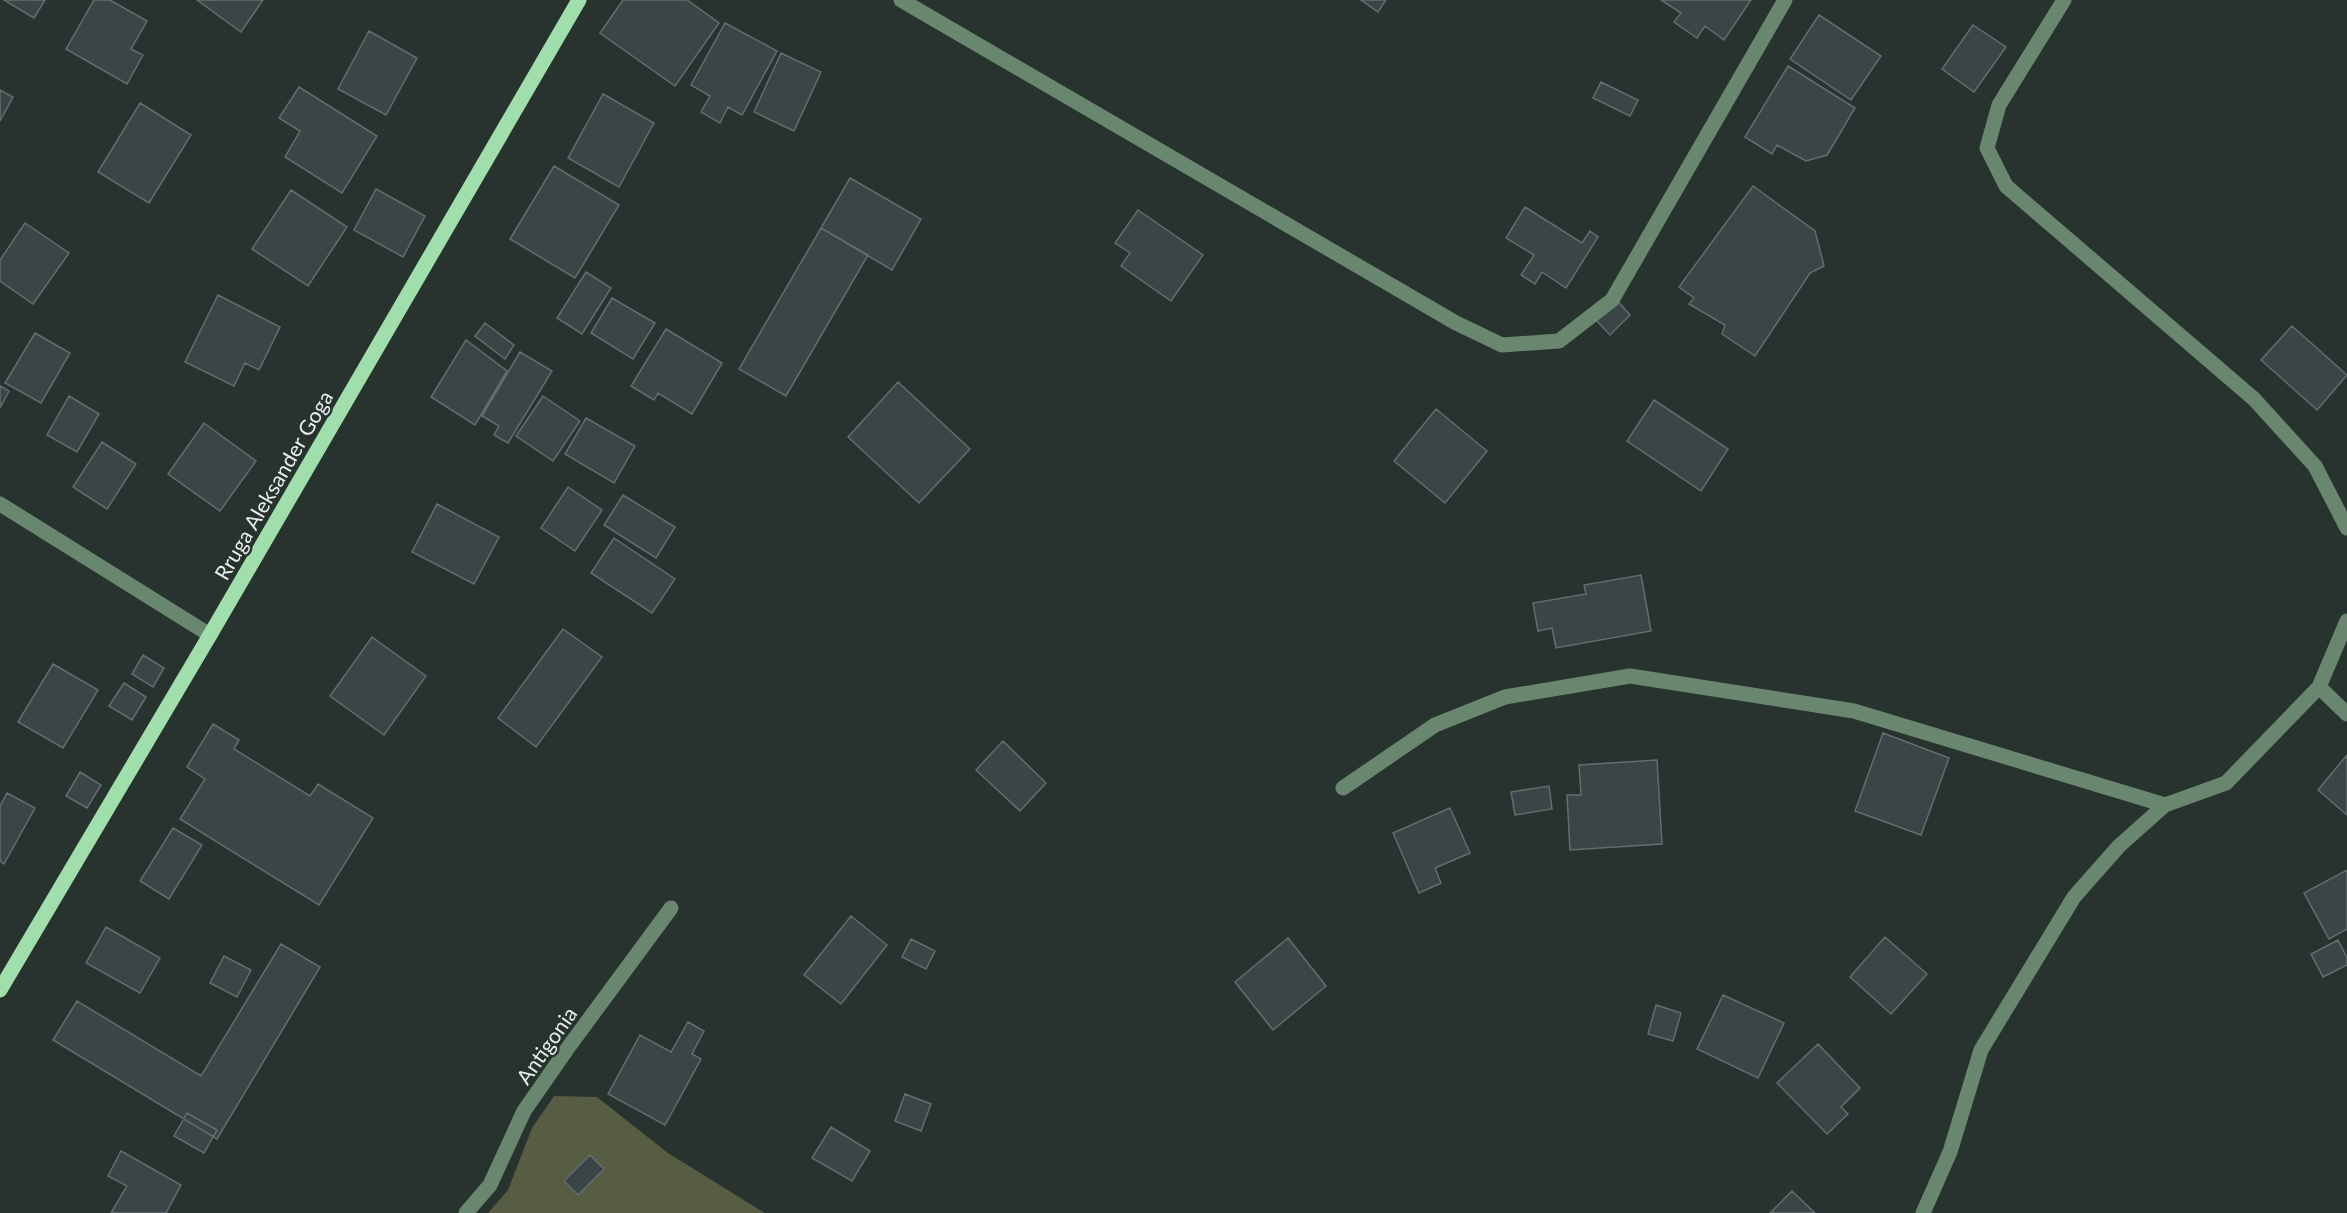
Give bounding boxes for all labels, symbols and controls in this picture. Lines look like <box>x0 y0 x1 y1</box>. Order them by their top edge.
street label: Rruga Aleksander Goga <box>209 386 337 584</box>
street label: Antigonia <box>510 1002 582 1088</box>

